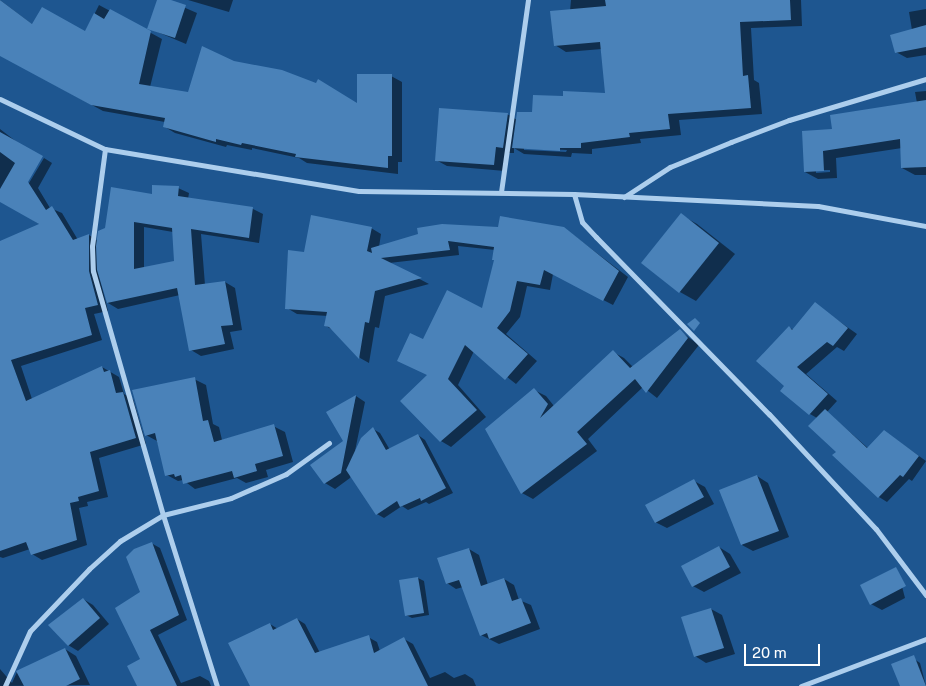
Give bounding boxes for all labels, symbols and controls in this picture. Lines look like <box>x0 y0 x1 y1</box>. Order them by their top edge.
scale bar <box>746 634 822 666</box>
text: 20 m <box>752 644 787 661</box>

